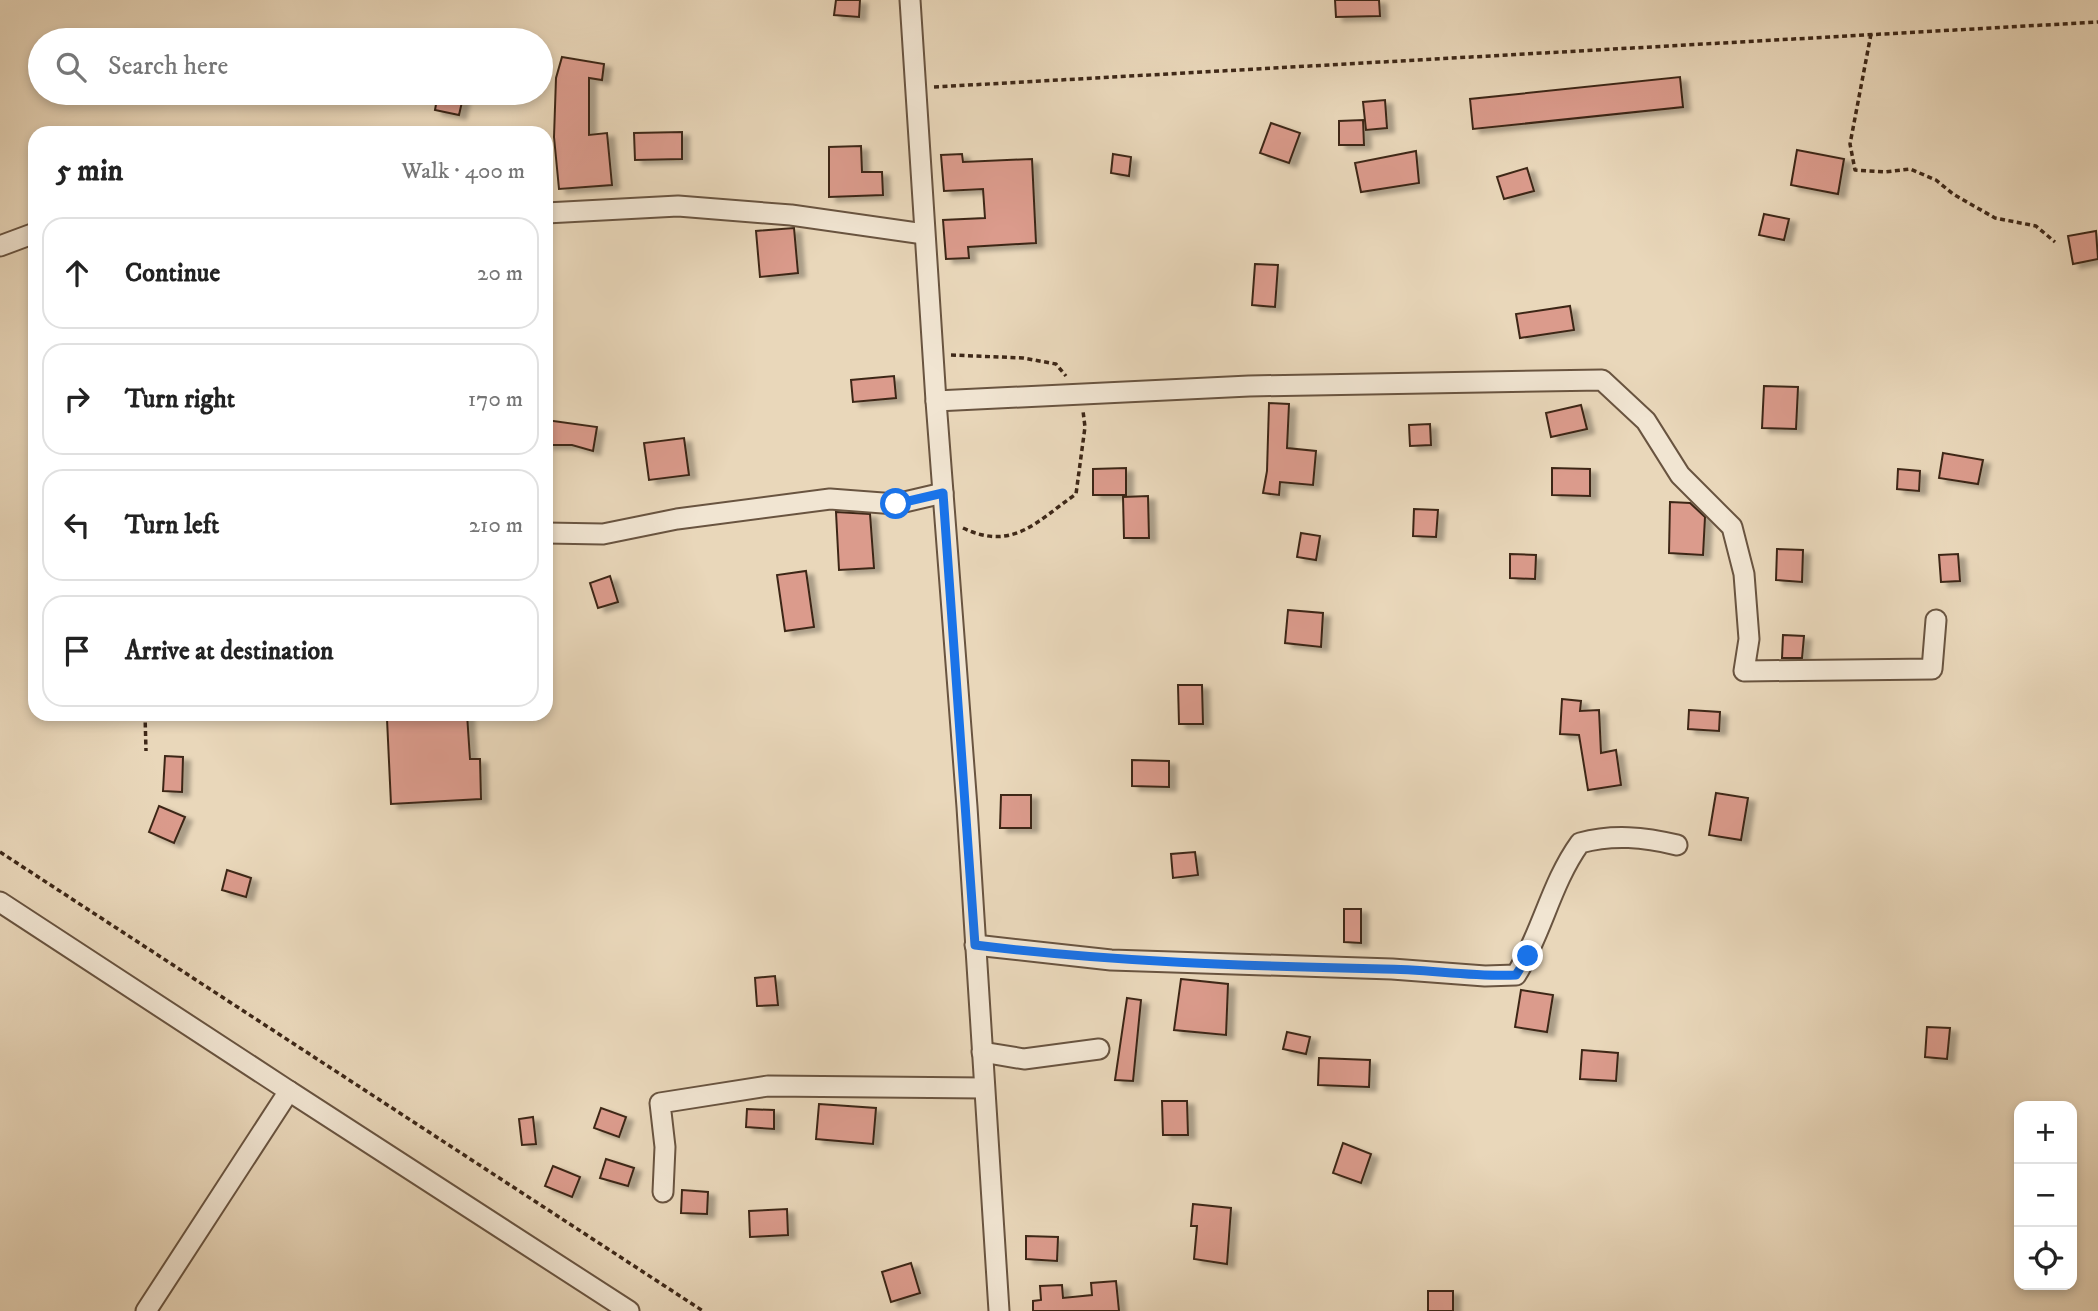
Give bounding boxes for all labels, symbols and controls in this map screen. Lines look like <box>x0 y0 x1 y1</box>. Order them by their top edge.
search box <box>28 28 553 105</box>
icon: search <box>52 48 90 86</box>
text: Search here <box>108 50 228 83</box>
text: 5 min <box>56 153 123 190</box>
text: Walk · 400 m <box>402 157 525 186</box>
icon: ahead <box>58 254 96 292</box>
text: Continue <box>125 257 220 290</box>
text: 20 m <box>477 259 523 288</box>
icon: right <box>58 380 96 418</box>
text: Turn right <box>125 383 235 416</box>
text: 170 m <box>468 385 523 414</box>
route start <box>880 488 911 519</box>
icon: left <box>58 506 96 544</box>
text: Turn left <box>125 509 219 542</box>
text: 210 m <box>469 511 523 540</box>
icon: arrive <box>58 632 96 670</box>
text: Arrive at destination <box>125 635 334 668</box>
route end <box>1512 940 1543 971</box>
map controls <box>2014 1101 2077 1290</box>
button: + <box>2014 1101 2077 1164</box>
button: − <box>2014 1164 2077 1227</box>
button: locate <box>2014 1227 2077 1290</box>

